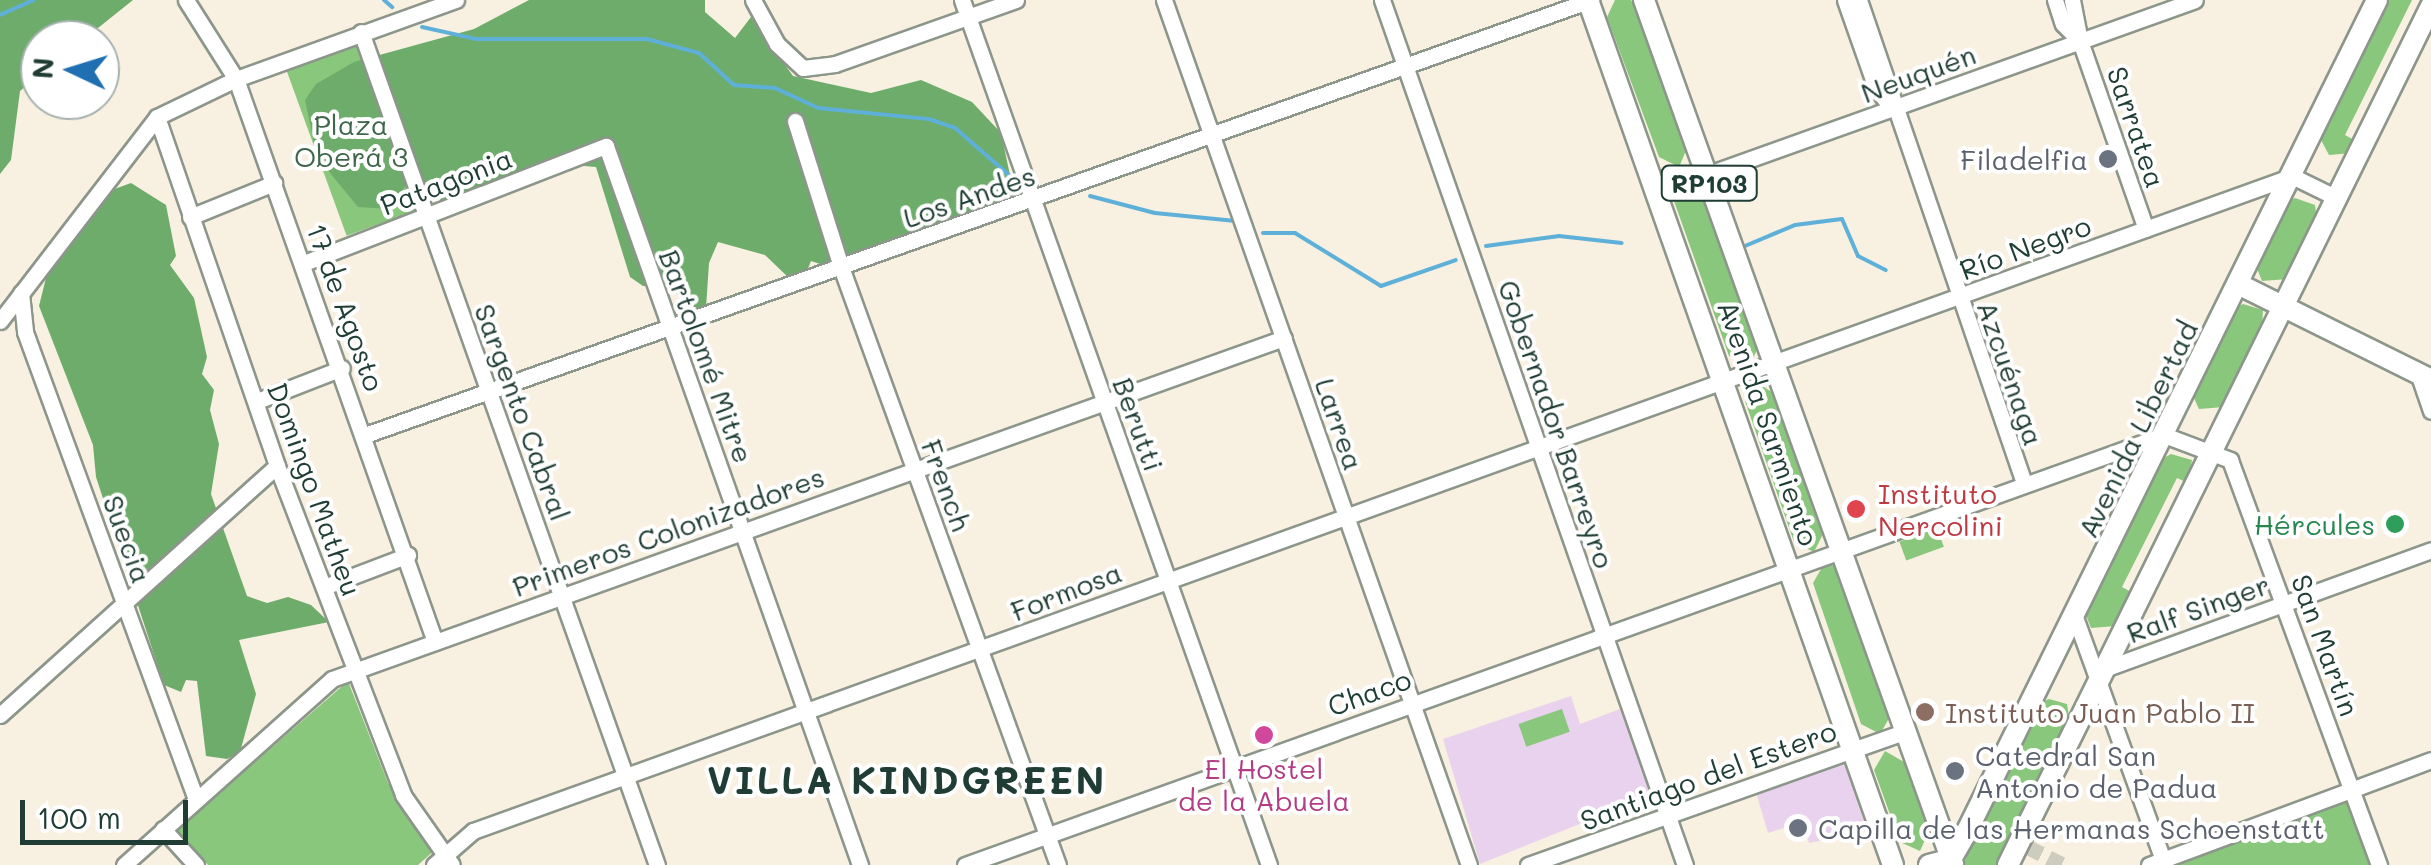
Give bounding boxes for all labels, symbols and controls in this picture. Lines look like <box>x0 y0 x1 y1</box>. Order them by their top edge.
north arrow <box>20 20 120 120</box>
street label: Neuquén <box>1856 37 1980 109</box>
text: N <box>23 56 61 80</box>
street label: Sarratea <box>2101 62 2173 192</box>
park label: Plaza Oberá 3 <box>294 107 408 173</box>
street label: Patagonia <box>375 140 517 222</box>
place label: Filadelfia <box>1960 142 2088 176</box>
marker: Filadelfia <box>2097 148 2119 170</box>
street label: Los Andes <box>899 158 1039 234</box>
road number: RP103 <box>1659 163 1759 203</box>
street label: Río Negro <box>1955 208 2095 286</box>
street label: 17 de Agosto <box>300 219 392 395</box>
street label: Bartolomé Mitre <box>653 245 761 467</box>
street label: Gobernador Barreyro <box>1492 276 1622 572</box>
street label: Avenida Sarmiento <box>1711 296 1827 550</box>
street label: Azcuénaga <box>1971 296 2051 450</box>
street label: Sargento Cabral <box>468 299 578 525</box>
street label: Avenida Libertad <box>2070 315 2204 543</box>
street label: Berutti <box>1107 373 1171 475</box>
street label: Larrea <box>1309 374 1371 474</box>
street label: Domingo Matheu <box>261 378 369 600</box>
street label: French <box>915 435 979 535</box>
street label: Primeros Colonizadores <box>508 459 828 603</box>
place label: Instituto Nercolini <box>1878 476 2003 542</box>
street label: Suecia <box>97 491 159 587</box>
marker: Instituto Nercolini <box>1843 496 1869 522</box>
place label: Hércules <box>2254 507 2375 541</box>
marker: Hércules <box>2384 513 2406 535</box>
street label: Formosa <box>1006 554 1126 628</box>
street label: Ralf Singer <box>2122 567 2274 649</box>
street label: San Martín <box>2285 570 2367 720</box>
street label: Chaco <box>1323 661 1415 723</box>
place label: Instituto Juan Pablo II <box>1945 695 2255 729</box>
marker: Instituto Juan Pablo II <box>1914 701 1936 723</box>
street label: Santiago del Estero <box>1575 713 1841 837</box>
marker: El Hostel de la Abuela <box>1253 724 1275 746</box>
place label: Catedral San Antonio de Padua <box>1975 738 2218 804</box>
place label: El Hostel de la Abuela <box>1178 751 1350 817</box>
district label: VILLA KINDGREEN <box>707 757 1107 803</box>
marker: Catedral San Antonio de Padua <box>1944 760 1966 782</box>
scale bar <box>25 780 192 842</box>
text: 100 m <box>37 797 121 837</box>
place label: Capilla de las Hermanas Schoenstatt <box>1818 811 2325 845</box>
marker: Capilla de las Hermanas Schoenstatt <box>1787 817 1809 839</box>

